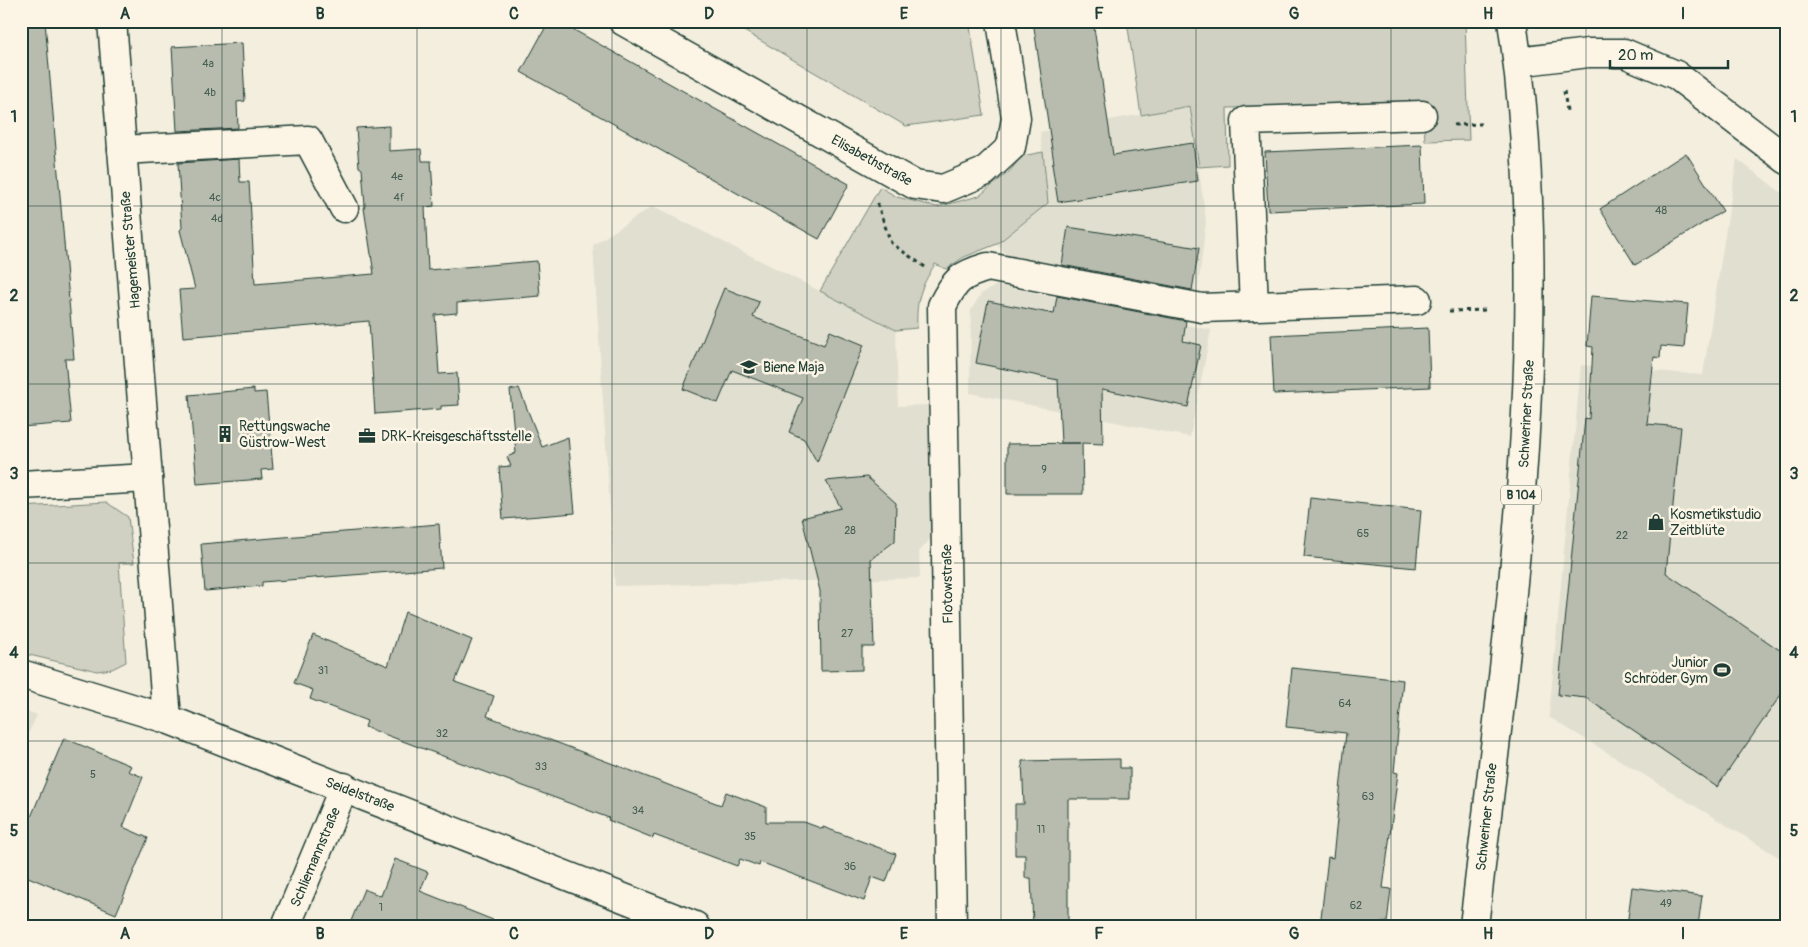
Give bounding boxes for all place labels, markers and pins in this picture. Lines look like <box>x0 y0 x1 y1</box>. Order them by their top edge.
school or university icon: Biene Maja <box>739 357 759 377</box>
place label: Biene Maja <box>763 359 824 376</box>
place label: Rettungswache Güstrow-West <box>239 418 330 451</box>
building icon: Rettungswache Güstrow-West <box>215 424 235 444</box>
office icon: DRK-Kreisgeschäftsstelle <box>357 426 377 446</box>
place label: DRK-Kreisgeschäftsstelle <box>381 428 532 445</box>
place label: Kosmetikstudio Zeitblüte <box>1670 506 1762 539</box>
shop icon: Kosmetikstudio Zeitblüte <box>1646 512 1666 532</box>
place label: Junior Schröder Gym <box>1624 654 1708 687</box>
sports icon: Junior Schröder Gym <box>1712 660 1732 680</box>

